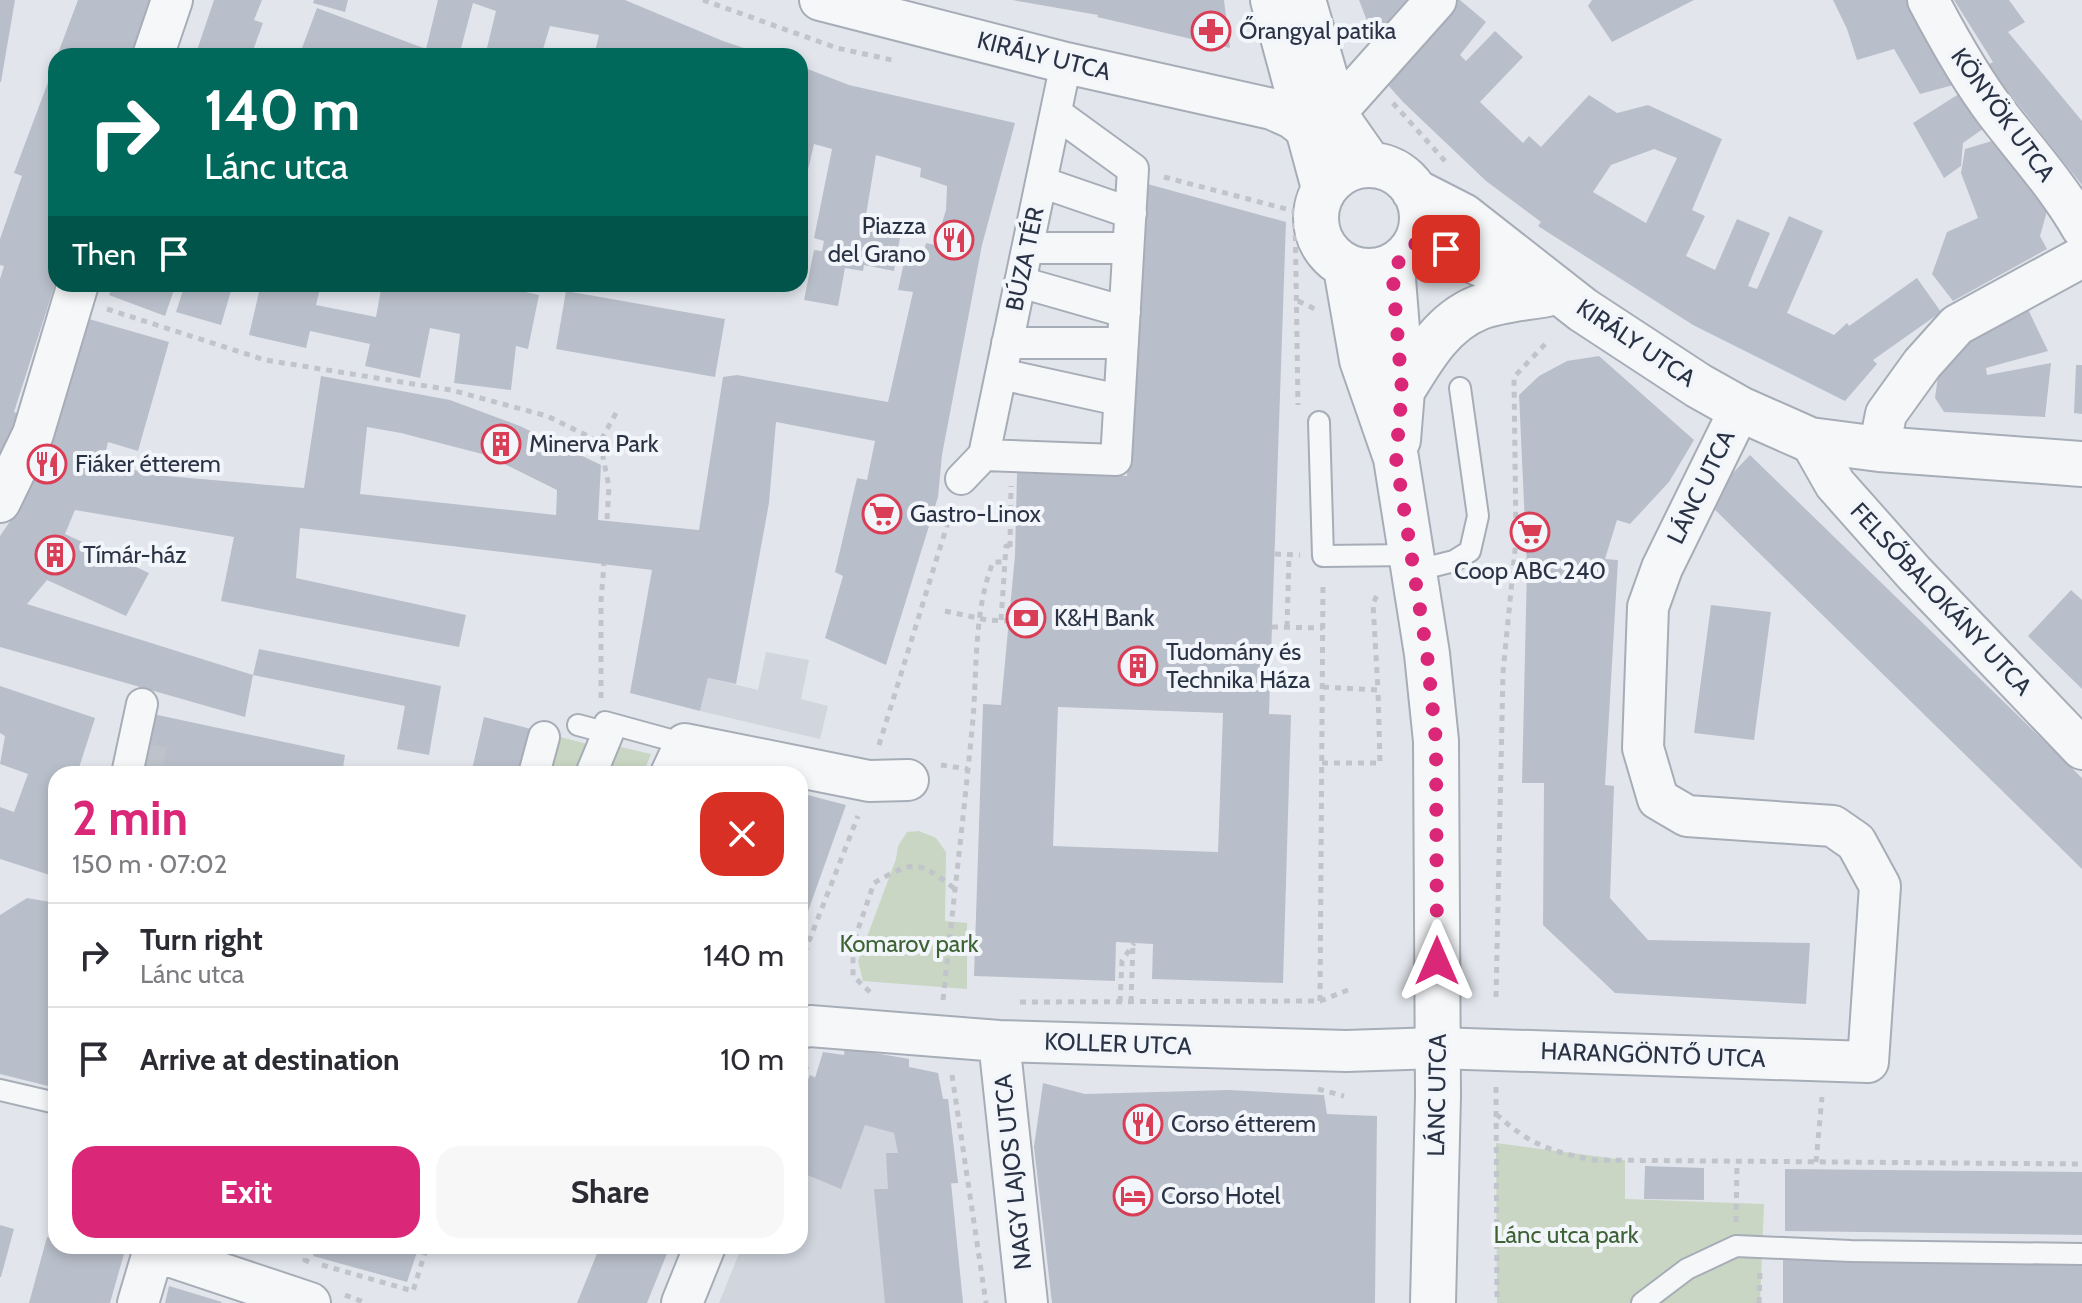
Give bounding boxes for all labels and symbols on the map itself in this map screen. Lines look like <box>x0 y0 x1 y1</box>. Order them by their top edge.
pharmacy icon: Őrangyal patika <box>1190 10 1232 52</box>
place label: Őrangyal patika <box>1239 16 1397 45</box>
street label: KIRÁLY UTCA <box>974 25 1114 86</box>
street label: KÖNYÖK UTCA <box>1945 42 2062 187</box>
street label: BÚZA TÉR <box>999 204 1050 314</box>
place label: Piazza del Grano <box>828 211 926 268</box>
pin <box>1412 215 1480 283</box>
restaurant icon: Piazza del Grano <box>933 219 975 261</box>
street label: KIRÁLY UTCA <box>1571 292 1701 393</box>
building icon: Minerva Park <box>480 423 522 465</box>
street label: LÁNC UTCA <box>1661 425 1741 548</box>
place label: Minerva Park <box>529 429 659 458</box>
restaurant icon: Fiáker étterem <box>26 443 68 485</box>
place label: Fiáker étterem <box>75 449 221 478</box>
supermarket icon: Gastro-Linox <box>861 493 903 535</box>
street label: FELSŐBALOKÁNY UTCA <box>1845 496 2038 701</box>
place label: Gastro-Linox <box>910 499 1042 528</box>
supermarket icon: Coop ABC 240 <box>1509 511 1551 553</box>
building icon: Tímár-ház <box>34 534 76 576</box>
place label: Tímár-ház <box>83 540 186 569</box>
place label: Coop ABC 240 <box>1454 556 1606 585</box>
bank icon: K&H Bank <box>1005 597 1047 639</box>
place label: K&H Bank <box>1054 603 1155 632</box>
place label: Tudomány és Technika Háza <box>1166 637 1311 694</box>
building icon: Tudomány és Technika Háza <box>1117 645 1159 687</box>
position arrow <box>1395 919 1479 1003</box>
park label: Komarov park <box>839 929 979 958</box>
street label: KOLLER UTCA <box>1044 1026 1193 1061</box>
street label: LÁNC UTCA <box>1421 1033 1452 1157</box>
street label: HARANGÖNTŐ UTCA <box>1540 1036 1766 1073</box>
street label: NAGY LAJOS UTCA <box>988 1073 1037 1271</box>
restaurant icon: Corso étterem <box>1122 1103 1164 1145</box>
place label: Corso étterem <box>1171 1109 1316 1138</box>
hotel icon: Corso Hotel <box>1112 1175 1154 1217</box>
place label: Corso Hotel <box>1161 1181 1281 1210</box>
park label: Lánc utca park <box>1494 1220 1639 1249</box>

